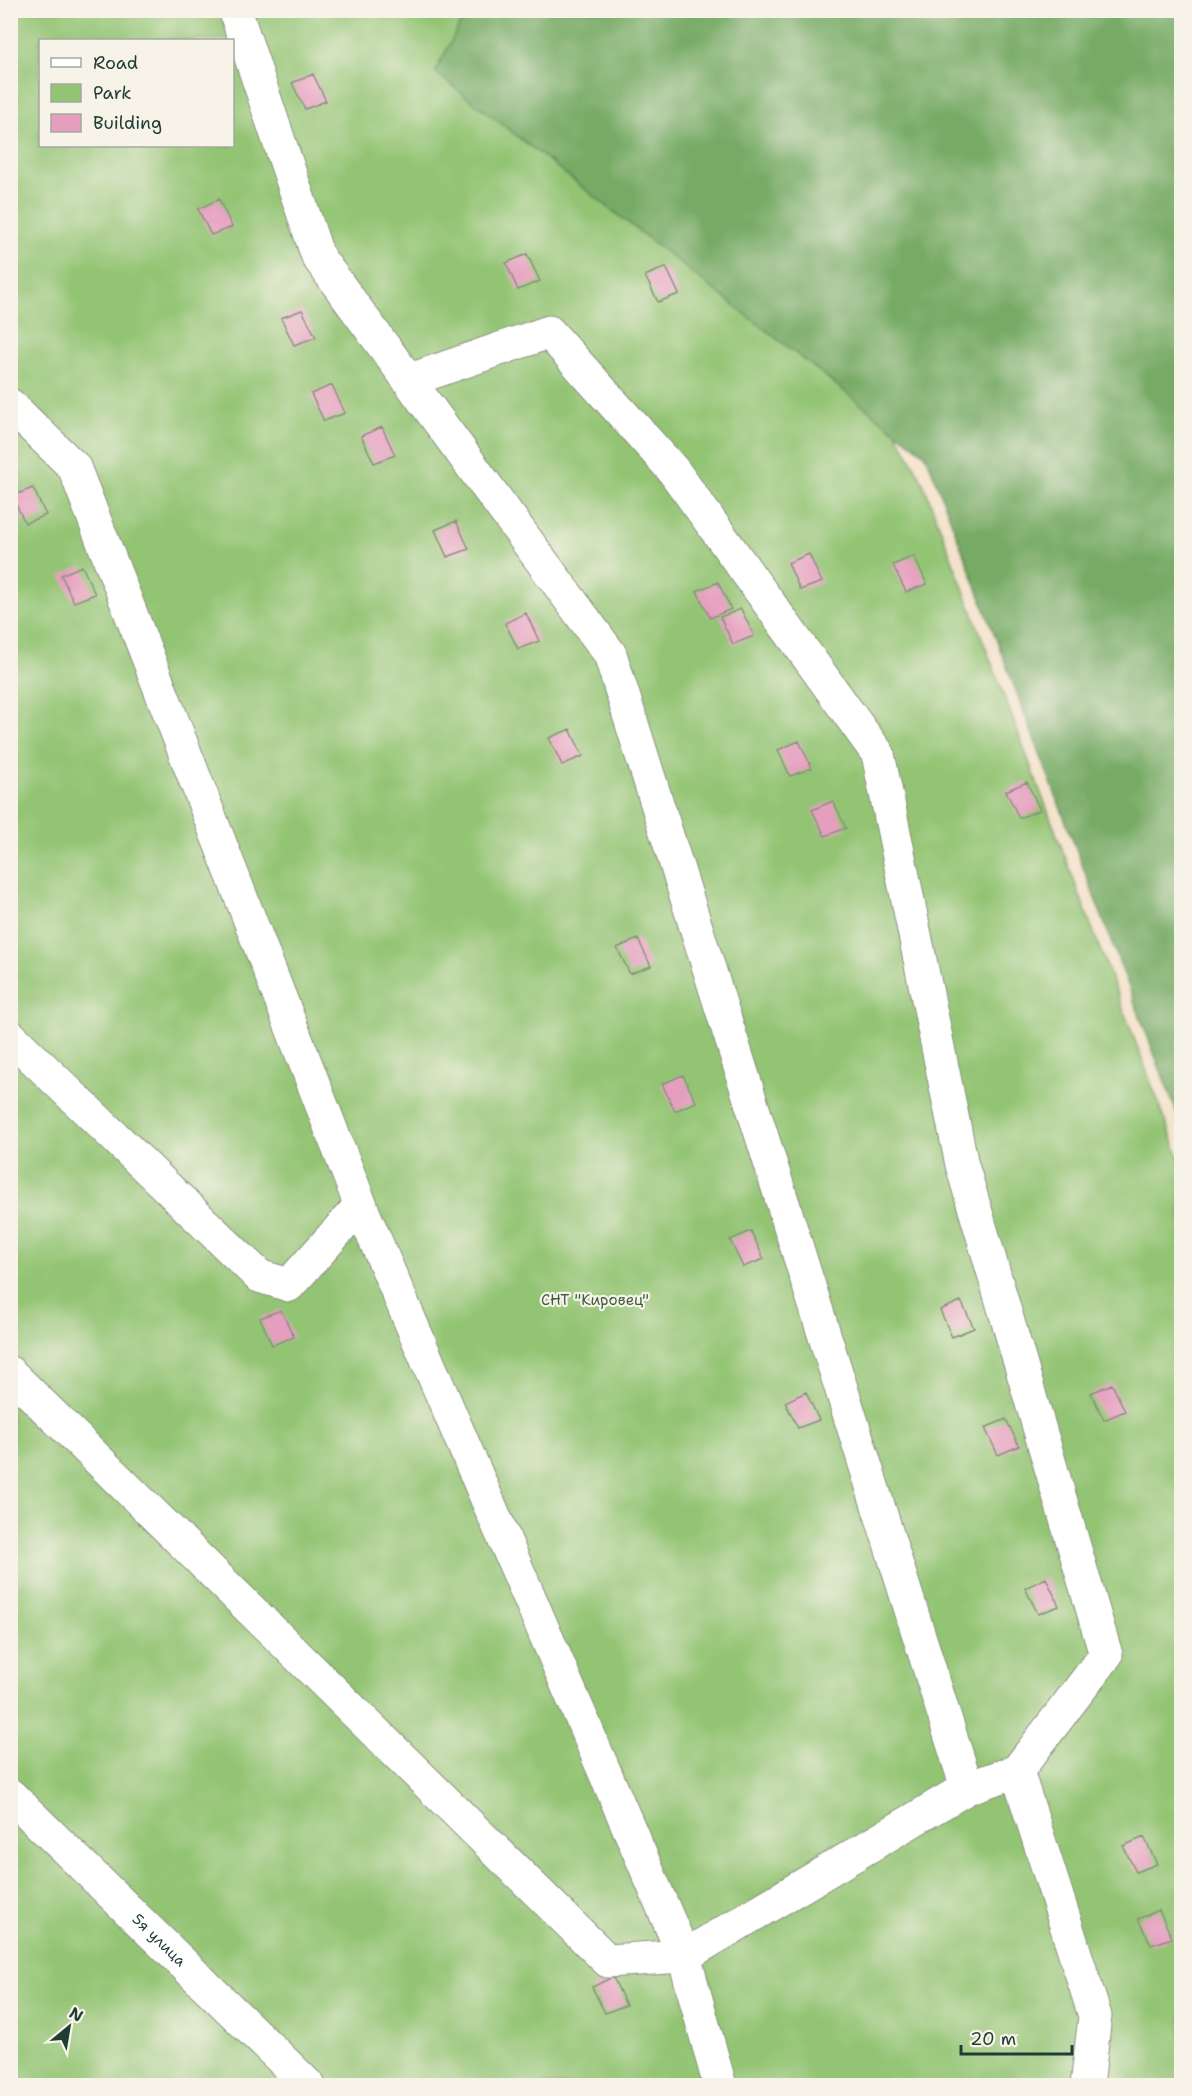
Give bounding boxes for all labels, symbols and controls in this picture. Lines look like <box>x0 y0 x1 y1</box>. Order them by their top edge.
legend <box>39 39 234 147</box>
text: Road <box>93 51 138 75</box>
text: Park <box>93 81 132 105</box>
text: Building <box>93 111 162 135</box>
park label: СНТ "Кировец" <box>541 1290 649 1310</box>
street label: 5я улица <box>128 1909 191 1971</box>
north arrow <box>39 1997 99 2057</box>
text: N <box>66 2002 87 2027</box>
scale bar <box>961 2018 1072 2056</box>
text: 20 m <box>970 2027 1016 2051</box>

